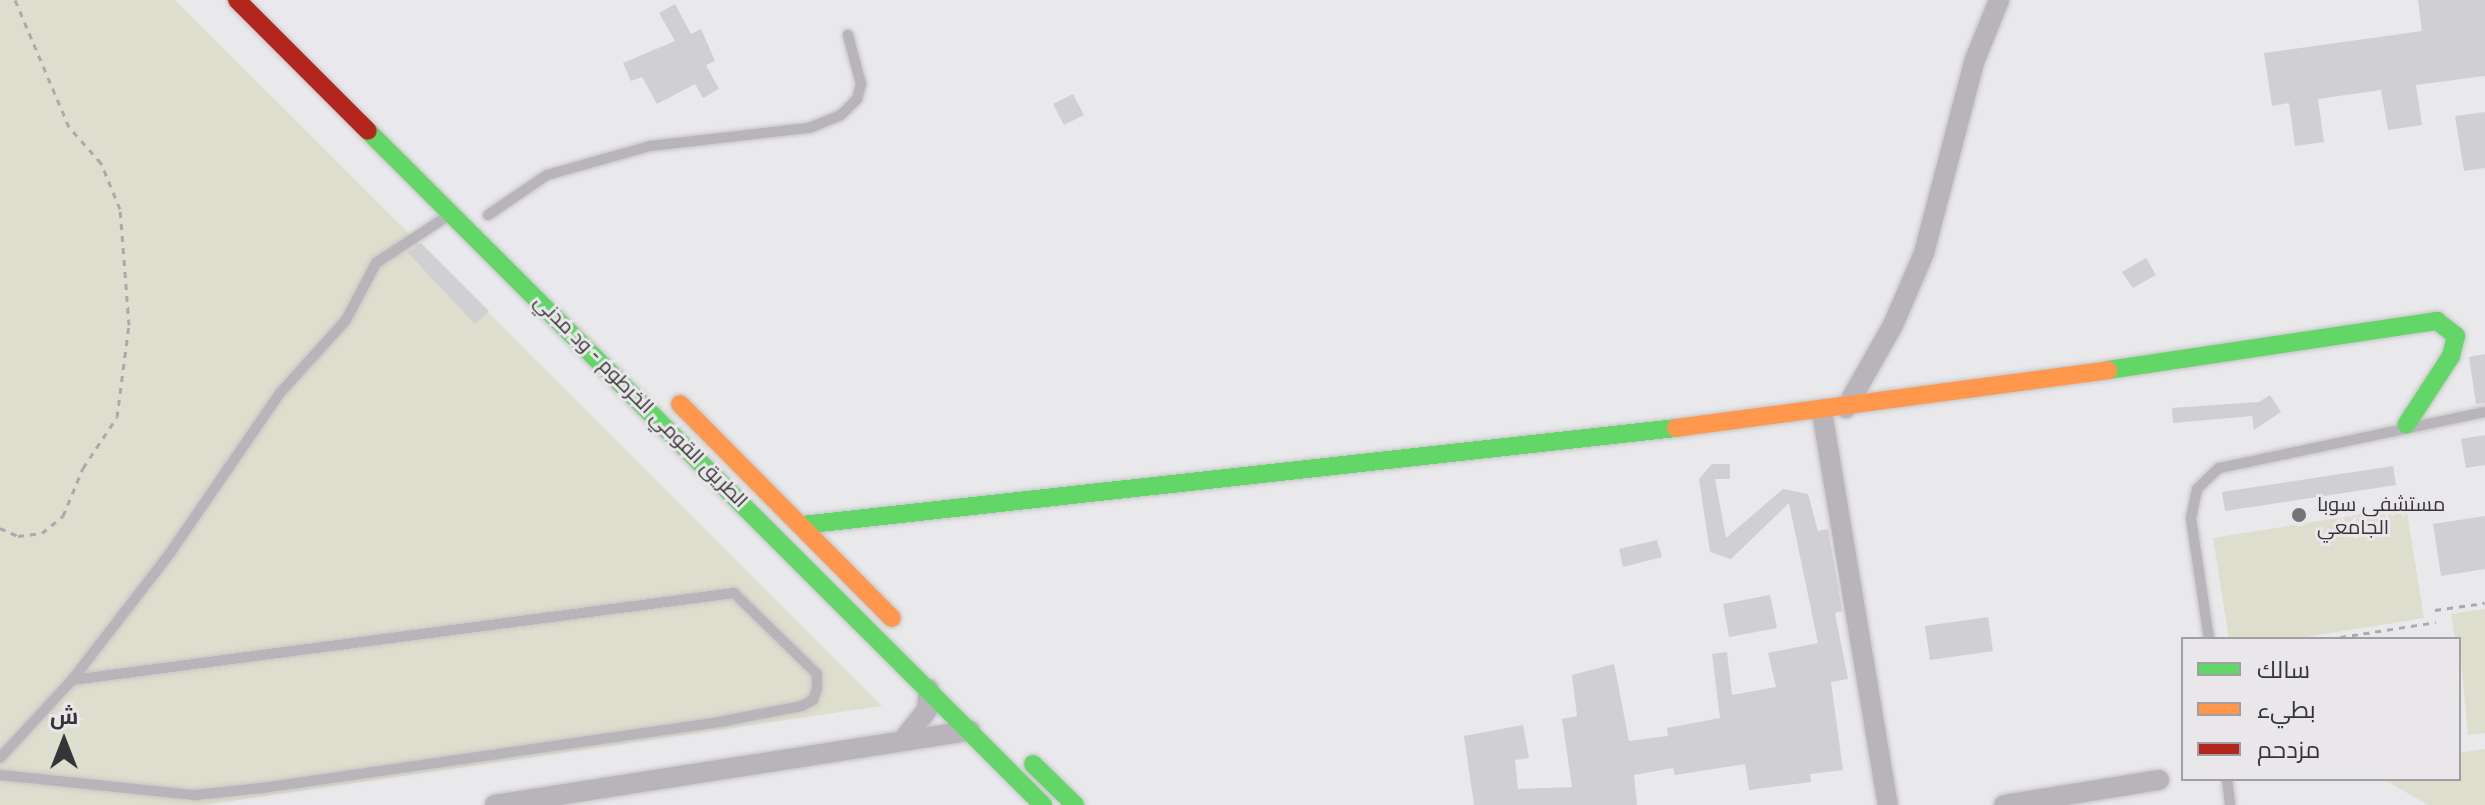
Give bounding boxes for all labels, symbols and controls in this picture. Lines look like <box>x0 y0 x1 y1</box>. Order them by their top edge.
street label: الطريق القومي الخرطوم - ود مدني <box>529 289 753 513</box>
place label: مستشفى سوبا الجامعي <box>2317 492 2445 539</box>
marker: مستشفى سوبا الجامعي <box>2288 504 2310 526</box>
legend <box>2181 637 2461 781</box>
text: سالك <box>2257 656 2310 684</box>
text: بطيء <box>2257 696 2316 724</box>
north arrow <box>24 701 104 781</box>
text: ش <box>50 703 78 730</box>
text: مزدحم <box>2257 736 2320 764</box>

